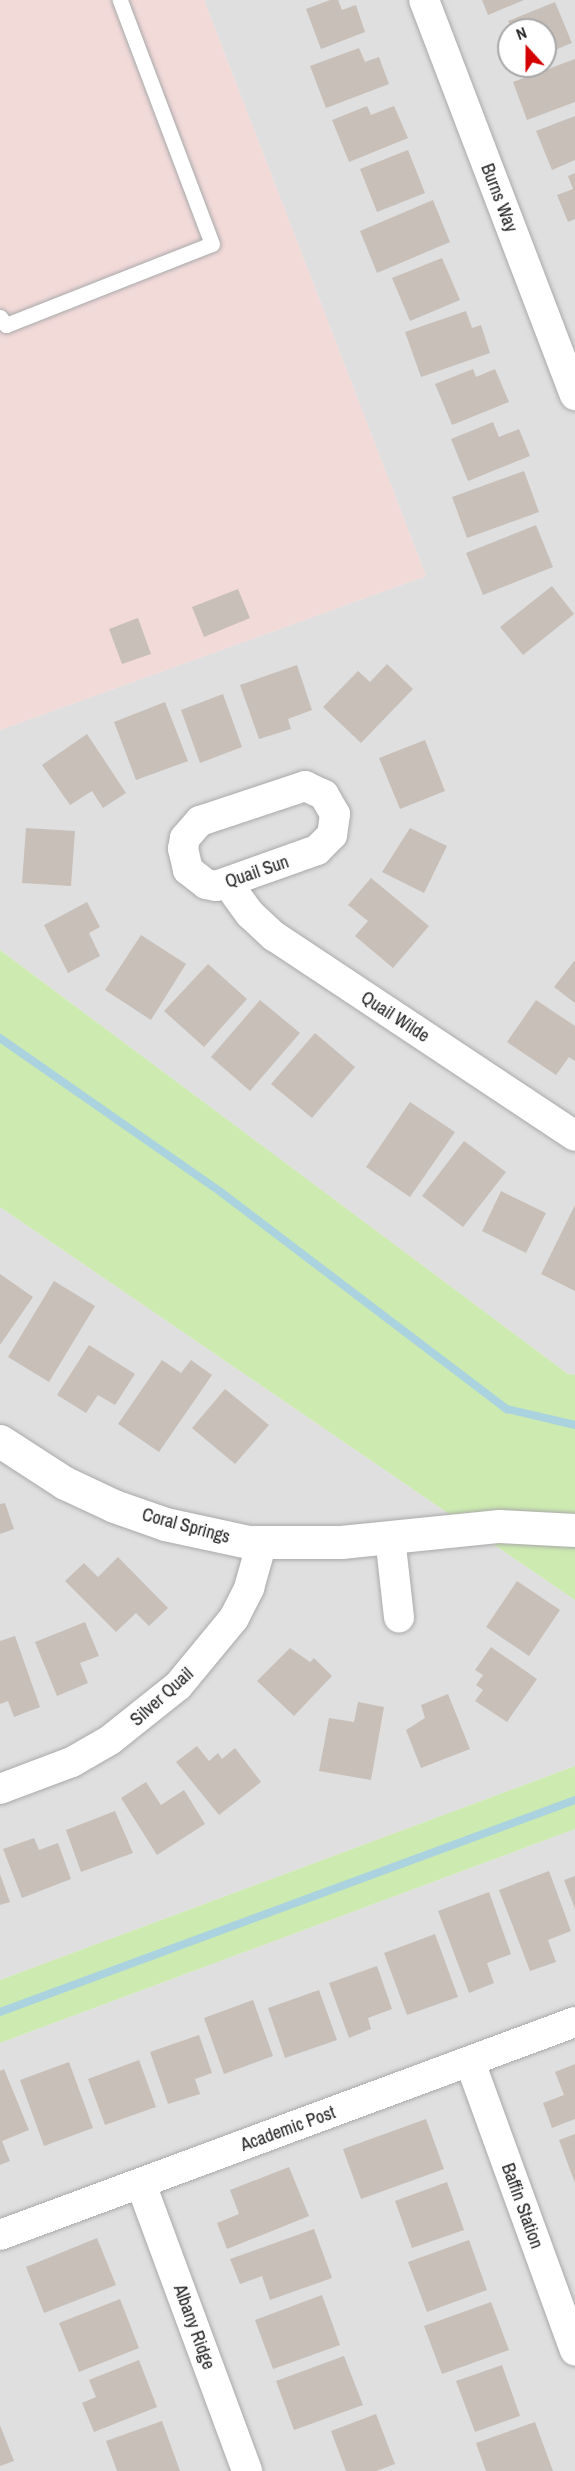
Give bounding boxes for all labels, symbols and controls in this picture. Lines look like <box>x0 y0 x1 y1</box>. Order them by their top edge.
north arrow <box>497 18 557 78</box>
text: N <box>513 21 530 45</box>
street label: Burns Way <box>476 161 522 235</box>
street label: Quail Sun <box>222 851 292 893</box>
street label: Quail Wilde <box>357 987 433 1047</box>
street label: Coral Springs <box>140 1504 232 1548</box>
street label: Silver Quail <box>126 1663 198 1731</box>
street label: Academic Post <box>238 2102 338 2156</box>
street label: Baffin Station <box>497 2160 547 2252</box>
street label: Albany Ridge <box>169 2282 219 2372</box>

